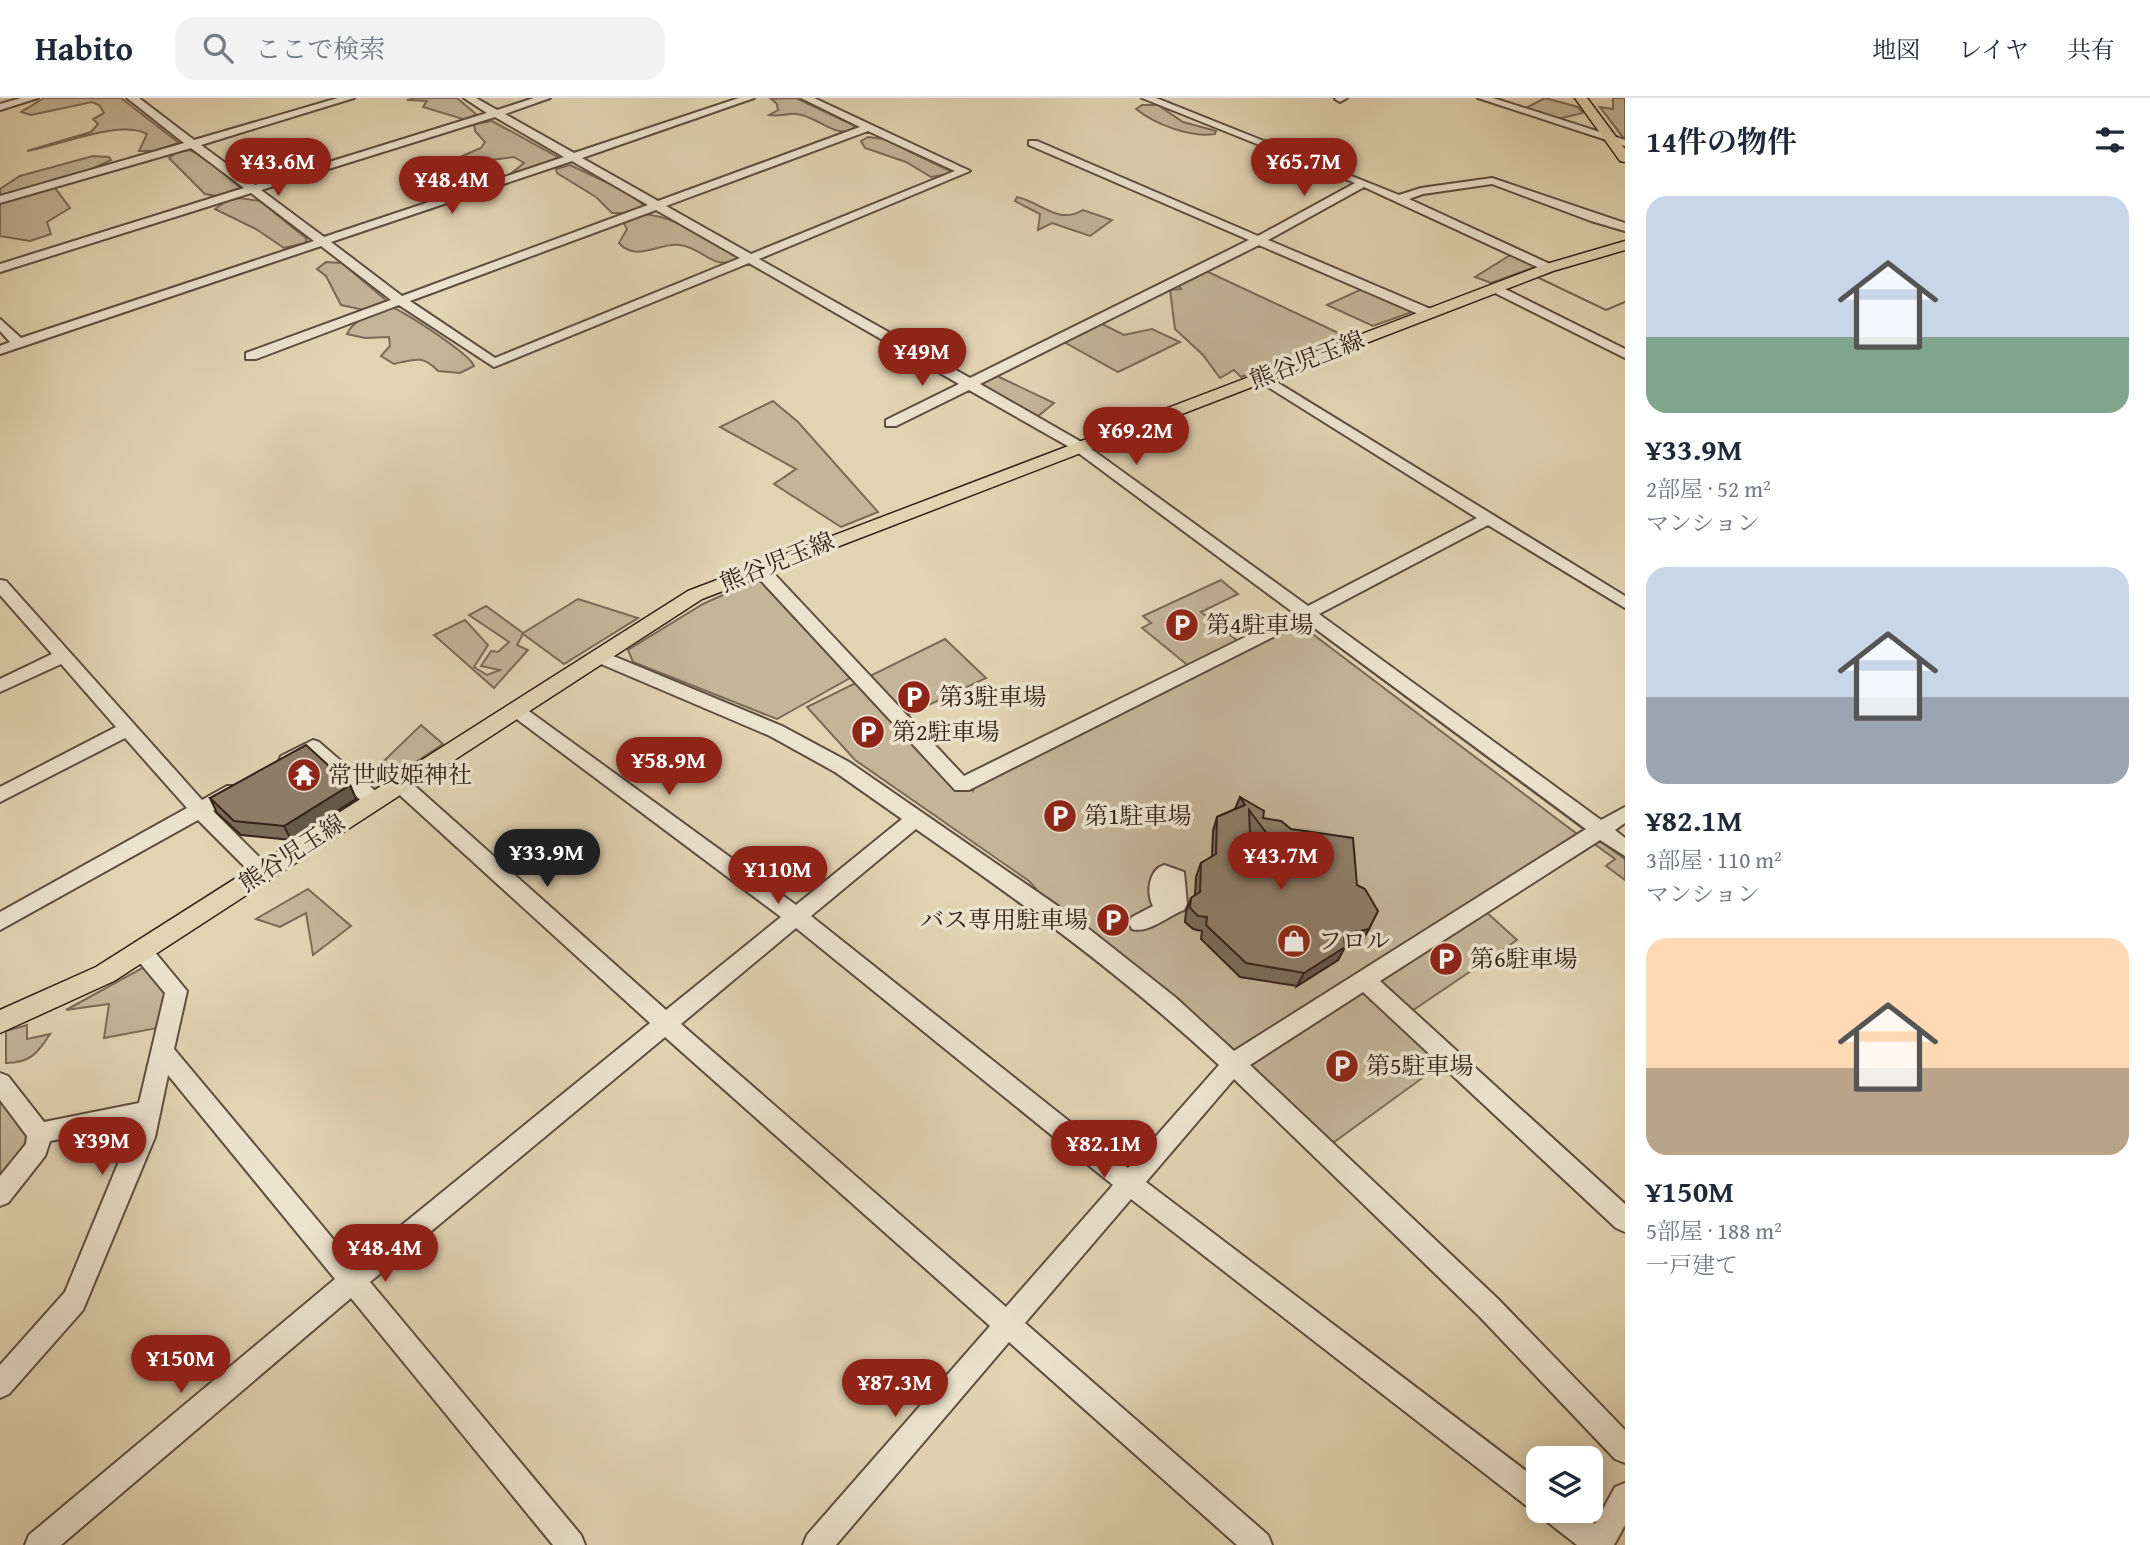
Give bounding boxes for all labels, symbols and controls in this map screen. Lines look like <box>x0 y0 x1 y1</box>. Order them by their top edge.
search box <box>175 17 665 80</box>
text: Habito <box>35 24 133 72</box>
icon: search <box>199 29 237 67</box>
text: ここで検索 <box>255 29 385 68</box>
text: 地図 <box>1872 32 1920 67</box>
text: レイヤ <box>1958 32 2029 67</box>
text: 共有 <box>2067 32 2115 67</box>
text: 14件の物件 <box>1646 119 1797 163</box>
icon: filters <box>2091 121 2129 159</box>
pin: ¥43.6M <box>221 139 335 198</box>
pin: ¥65.7M <box>1247 139 1361 198</box>
text: ¥43.6M <box>241 144 315 177</box>
text: ¥65.7M <box>1267 144 1341 177</box>
pin: ¥48.4M <box>395 156 509 216</box>
text: ¥48.4M <box>415 162 489 195</box>
icon: home <box>1825 242 1951 368</box>
street label: 熊谷児玉線 <box>1245 322 1369 397</box>
pin: ¥49M <box>881 328 963 388</box>
text: ¥49M <box>894 334 950 367</box>
pin: ¥69.2M <box>1079 408 1193 467</box>
text: ¥69.2M <box>1099 413 1173 446</box>
text: ¥33.9M <box>1646 427 1742 471</box>
text: 2部屋 · 52 m² <box>1646 472 1771 505</box>
text: マンション <box>1646 506 1760 539</box>
street label: 熊谷児玉線 <box>715 523 839 600</box>
parking icon: 第4駐車場 <box>1163 606 1201 644</box>
place label: 第4駐車場 <box>1206 607 1314 642</box>
icon: home <box>1825 613 1951 739</box>
parking icon: 第3駐車場 <box>895 678 933 716</box>
place label: 第3駐車場 <box>939 679 1047 714</box>
parking icon: 第2駐車場 <box>849 713 887 751</box>
place label: 第2駐車場 <box>892 714 1000 749</box>
pin: ¥58.9M <box>612 738 726 797</box>
text: ¥58.9M <box>632 743 706 776</box>
temple icon: 常世岐姫神社 <box>285 756 323 794</box>
place label: 常世岐姫神社 <box>328 757 472 792</box>
parking icon: 第1駐車場 <box>1041 797 1079 835</box>
place label: 第1駐車場 <box>1084 798 1192 833</box>
text: ¥82.1M <box>1646 798 1742 842</box>
street label: 熊谷児玉線 <box>232 805 352 900</box>
pin: ¥33.9M <box>490 830 604 889</box>
pin: ¥43.7M <box>1224 832 1338 892</box>
text: ¥33.9M <box>510 835 584 868</box>
text: ¥43.7M <box>1244 838 1318 871</box>
text: 3部屋 · 110 m² <box>1646 843 1782 876</box>
pin: ¥110M <box>729 846 827 906</box>
text: ¥110M <box>744 852 812 885</box>
text: マンション <box>1646 877 1760 910</box>
parking icon: バス専用駐車場 <box>1094 901 1132 939</box>
place label: バス専用駐車場 <box>920 902 1088 937</box>
shop icon: フロル <box>1275 922 1313 960</box>
place label: フロル <box>1318 923 1390 958</box>
parking icon: 第6駐車場 <box>1427 940 1465 978</box>
place label: 第6駐車場 <box>1470 941 1578 976</box>
icon: home <box>1825 984 1951 1110</box>
parking icon: 第5駐車場 <box>1323 1047 1361 1085</box>
place label: 第5駐車場 <box>1366 1048 1474 1083</box>
pin: ¥39M <box>61 1118 143 1177</box>
pin: ¥82.1M <box>1047 1121 1161 1180</box>
text: ¥39M <box>74 1123 130 1156</box>
text: ¥82.1M <box>1067 1126 1141 1159</box>
text: ¥150M <box>1646 1169 1734 1213</box>
text: 5部屋 · 188 m² <box>1646 1214 1782 1247</box>
pin: ¥48.4M <box>328 1224 442 1284</box>
text: ¥48.4M <box>348 1230 422 1263</box>
text: 一戸建て <box>1646 1248 1738 1281</box>
pin: ¥150M <box>132 1336 230 1395</box>
text: ¥150M <box>147 1341 215 1374</box>
pin: ¥87.3M <box>838 1360 952 1419</box>
text: ¥87.3M <box>858 1365 932 1398</box>
map controls <box>1526 1446 1603 1523</box>
button: layers <box>1526 1446 1603 1523</box>

